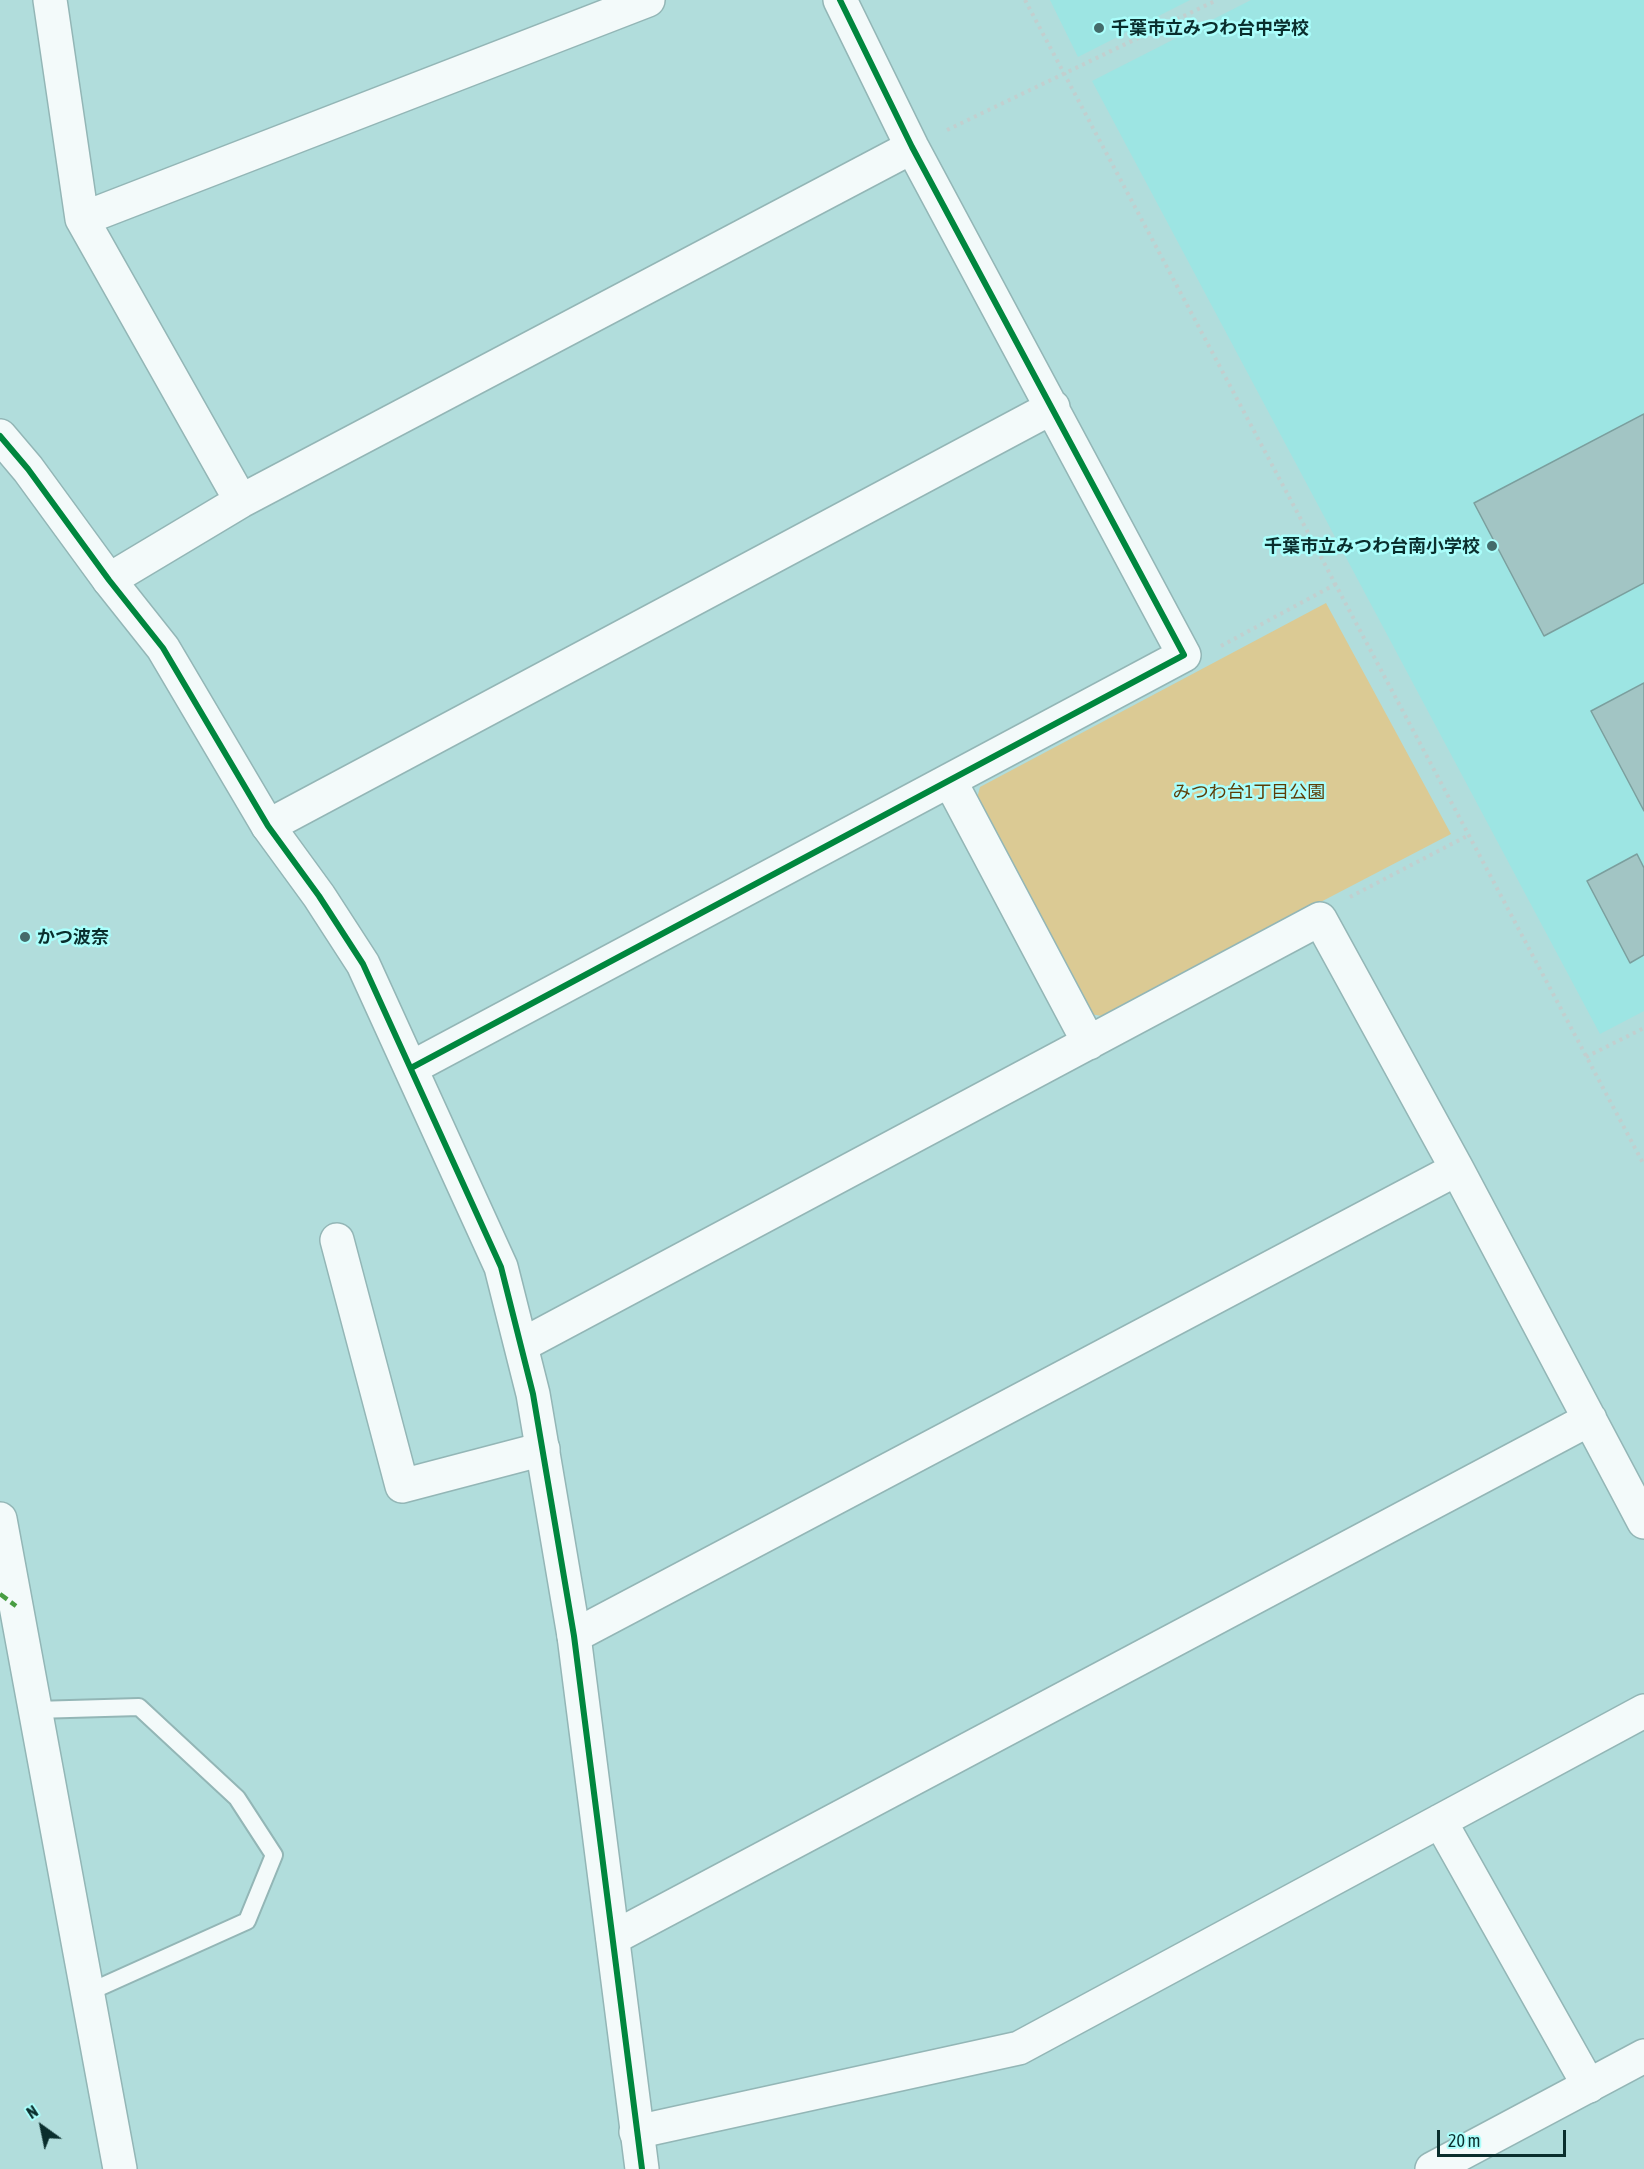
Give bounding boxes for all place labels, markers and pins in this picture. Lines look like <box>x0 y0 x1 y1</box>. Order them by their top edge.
place label: 千葉市立みつわ台中学校 <box>1111 17 1309 39</box>
marker: 千葉市立みつわ台中学校 <box>1092 21 1106 35</box>
place label: 千葉市立みつわ台南小学校 <box>1264 535 1480 557</box>
marker: 千葉市立みつわ台南小学校 <box>1485 539 1499 553</box>
place label: かつ波奈 <box>37 926 109 948</box>
marker: かつ波奈 <box>18 930 32 944</box>

